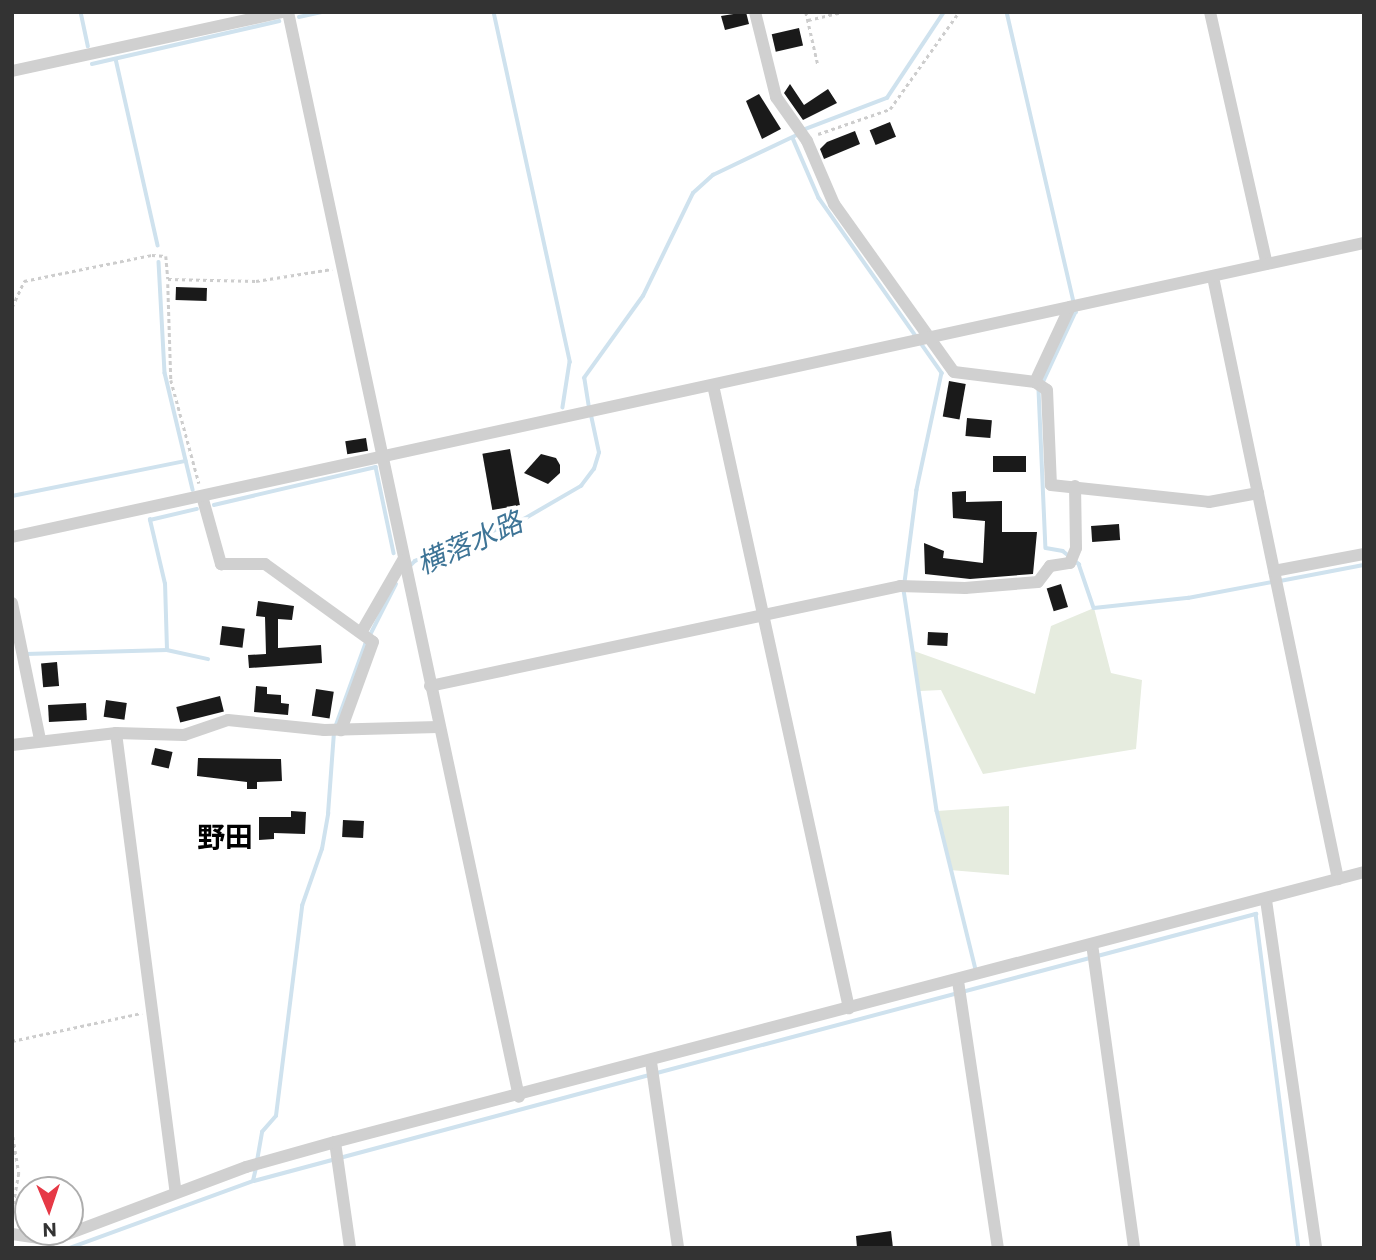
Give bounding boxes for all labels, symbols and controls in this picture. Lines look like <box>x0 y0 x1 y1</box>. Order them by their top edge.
water label: 横落水路 <box>411 504 527 580</box>
district label: 野田 <box>197 819 253 853</box>
north arrow <box>14 1176 84 1246</box>
text: N <box>42 1219 57 1242</box>

